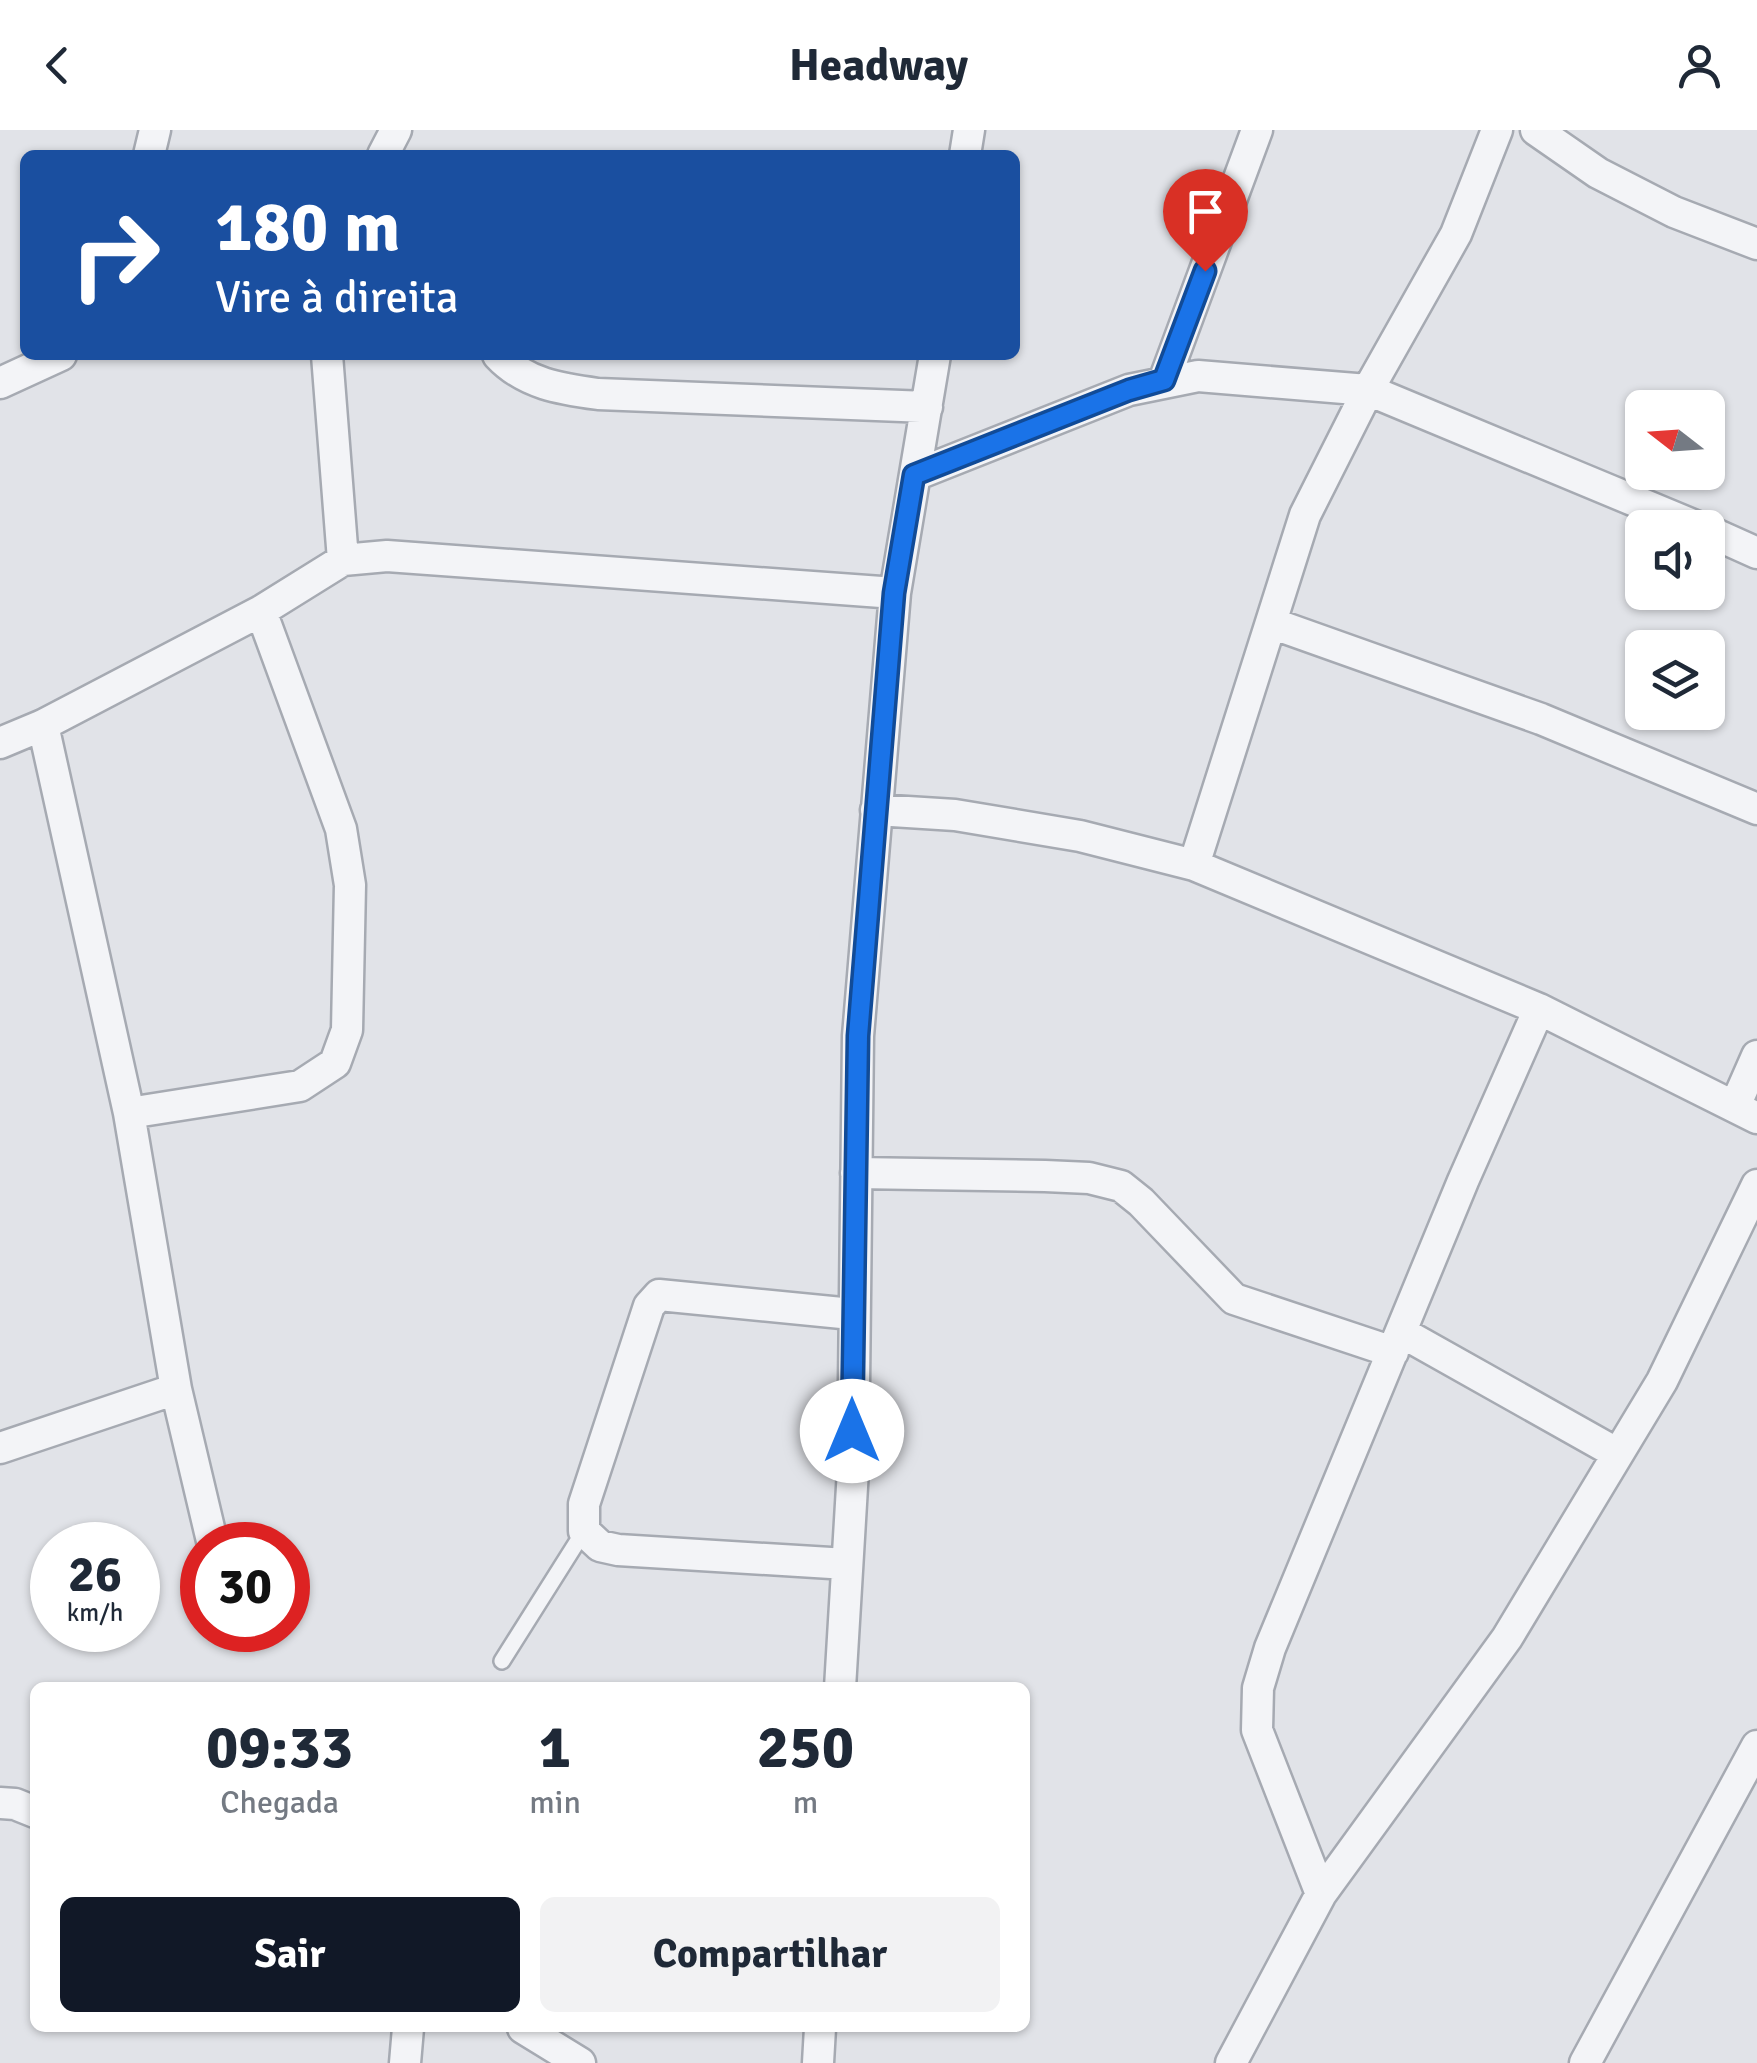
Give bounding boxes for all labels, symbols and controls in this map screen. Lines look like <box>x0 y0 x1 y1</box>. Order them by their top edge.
icon: back <box>30 38 85 93</box>
text: Headway <box>789 38 968 93</box>
icon: person <box>1672 38 1727 93</box>
pin <box>1163 169 1248 272</box>
text: 180 m <box>215 184 400 270</box>
icon: arrive <box>1178 184 1233 239</box>
icon: right <box>50 190 180 320</box>
text: Vire à direita <box>215 270 459 325</box>
north arrow <box>1625 390 1725 490</box>
map controls <box>1625 390 1725 730</box>
button: sound <box>1625 510 1725 610</box>
button: layers <box>1625 630 1725 730</box>
position arrow <box>800 1379 904 1483</box>
speed limit sign: 30 <box>180 1522 310 1652</box>
text: 26 <box>68 1544 122 1606</box>
text: km/h <box>67 1597 123 1628</box>
text: 09:33 <box>206 1711 353 1785</box>
text: 1 <box>539 1711 571 1785</box>
text: 250 <box>757 1711 854 1785</box>
text: Chegada <box>220 1783 339 1822</box>
text: min <box>529 1783 581 1822</box>
text: m <box>793 1783 818 1822</box>
button: Sair <box>60 1897 520 2012</box>
button: Compartilhar <box>540 1897 1000 2012</box>

